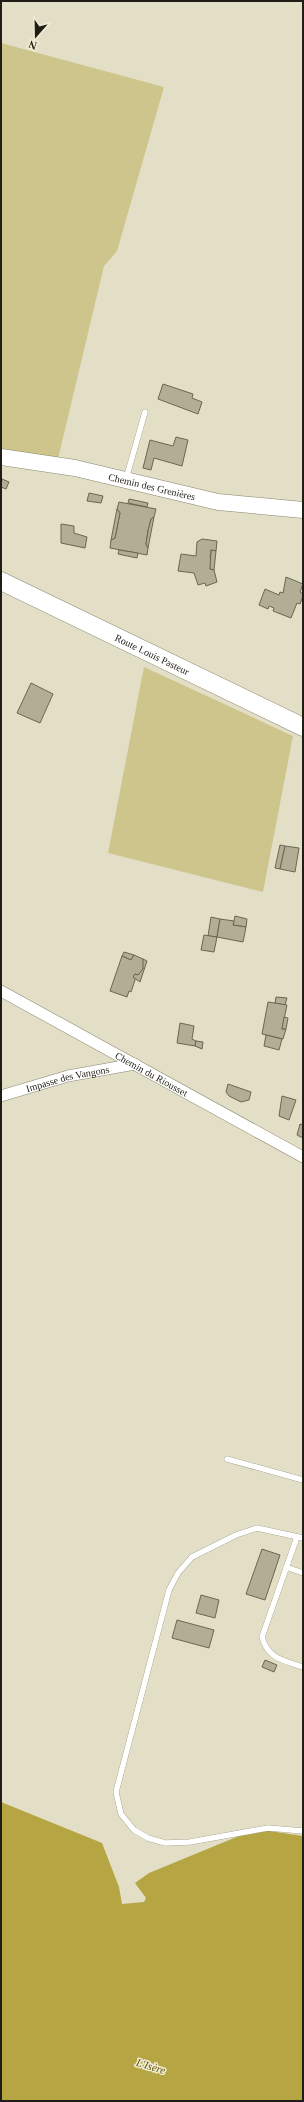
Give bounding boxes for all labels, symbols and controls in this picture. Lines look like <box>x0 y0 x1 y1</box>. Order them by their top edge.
north arrow <box>16 16 56 56</box>
text: N <box>27 38 38 52</box>
street label: Chemin des Grenières <box>107 471 197 502</box>
street label: Route Louis Pasteur <box>113 632 192 677</box>
street label: Chemin du Riousset <box>113 1050 190 1099</box>
street label: Impasse des Vangons <box>25 1064 110 1094</box>
water label: L'Isère <box>134 2056 167 2076</box>

